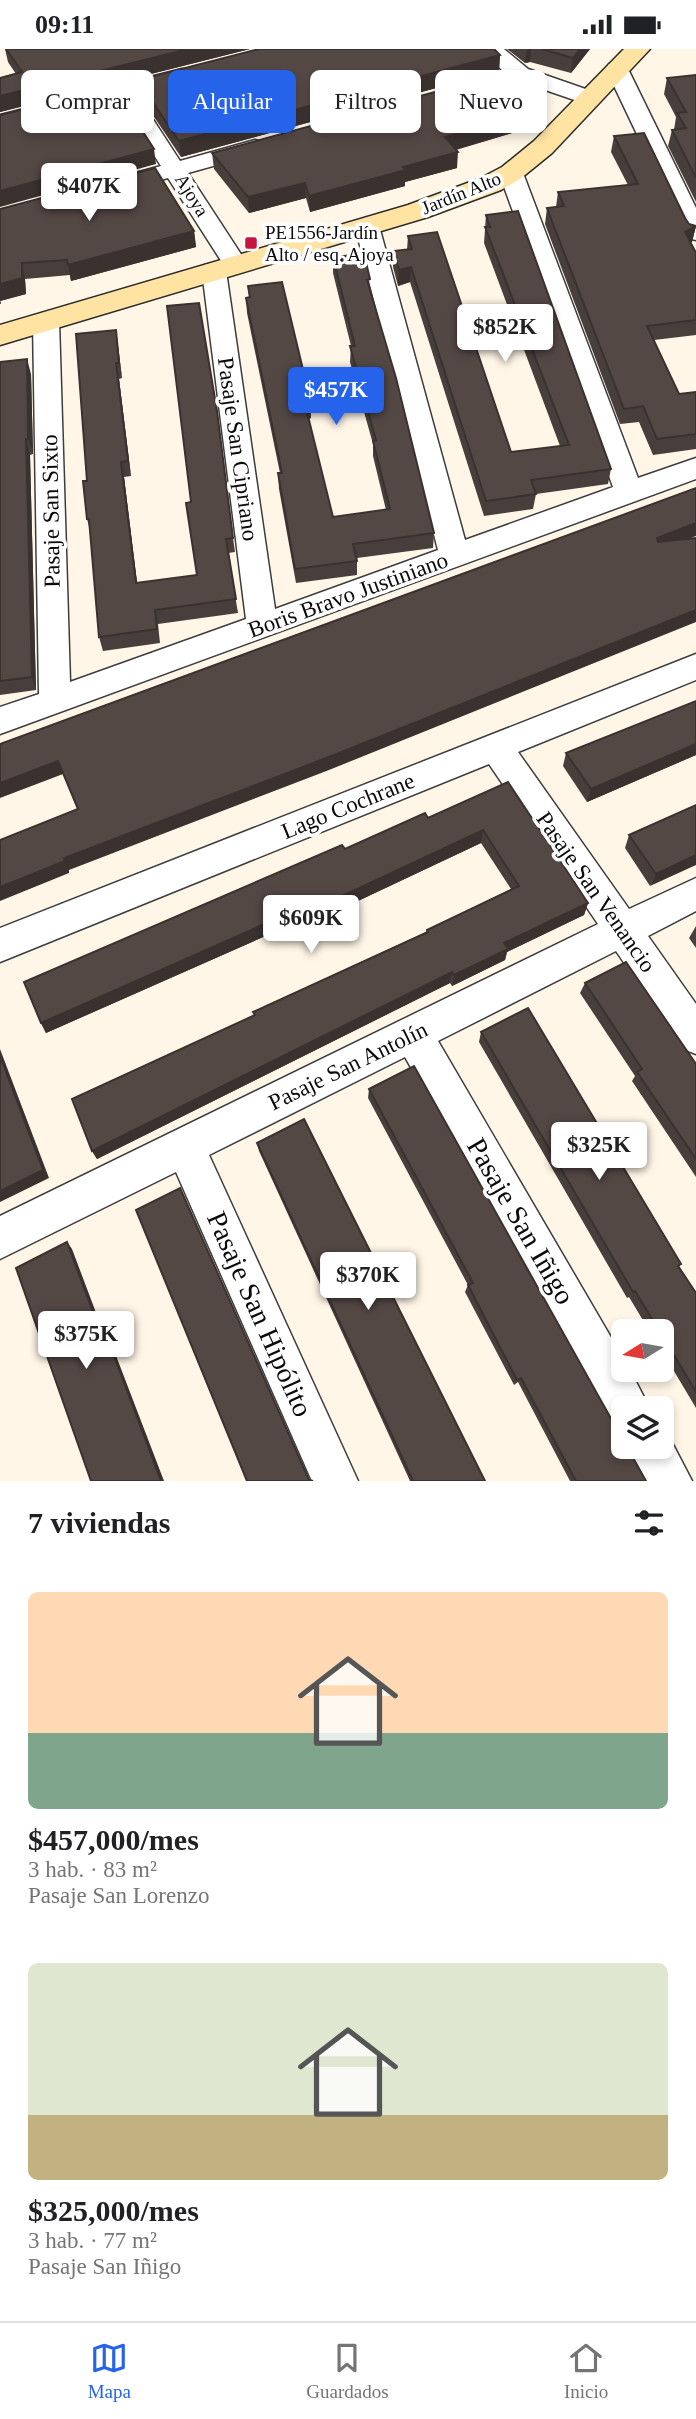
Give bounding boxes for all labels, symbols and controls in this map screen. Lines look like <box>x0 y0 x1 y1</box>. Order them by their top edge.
text: 09:11 <box>35 10 94 39</box>
chip: Comprar <box>21 70 154 133</box>
chip: Alquilar <box>168 70 296 133</box>
chip: Filtros <box>310 70 421 133</box>
chip: Nuevo <box>435 70 547 133</box>
pin: $407K <box>40 163 138 223</box>
street label: Jardín Alto <box>418 168 504 218</box>
street label: Ajoya <box>171 170 214 221</box>
text: $407K <box>57 173 121 198</box>
place label: PE1556-Jardín Alto / esq. Ajoya <box>265 222 394 265</box>
marker: PE1556-Jardín Alto / esq. Ajoya <box>243 235 259 251</box>
pin: $852K <box>456 305 554 364</box>
text: $852K <box>473 314 537 339</box>
street label: Pasaje San Cipriano <box>213 356 263 542</box>
pin: $457K <box>287 367 385 427</box>
text: $457K <box>304 377 368 402</box>
street label: Pasaje San Sixto <box>37 434 65 588</box>
street label: Boris Bravo Justiniano <box>245 547 451 643</box>
street label: Lago Cochrane <box>278 768 418 844</box>
street label: Pasaje San Venancio <box>531 807 661 977</box>
pin: $609K <box>262 895 360 955</box>
text: $609K <box>279 905 343 930</box>
street label: Pasaje San Antolín <box>264 1016 432 1115</box>
pin: $325K <box>550 1123 648 1182</box>
street label: Pasaje San Iñigo <box>461 1132 581 1310</box>
text: $325K <box>567 1132 631 1157</box>
street label: Pasaje San Hipólito <box>201 1207 319 1421</box>
pin: $370K <box>319 1253 417 1312</box>
text: $370K <box>336 1262 400 1287</box>
pin: $375K <box>37 1311 135 1371</box>
north arrow <box>611 1319 674 1383</box>
map controls <box>611 1319 674 1459</box>
text: $375K <box>54 1321 118 1346</box>
button: layers <box>611 1396 674 1459</box>
icon: filters <box>630 1504 668 1542</box>
text: 7 viviendas <box>28 1506 171 1539</box>
icon: home <box>285 1638 411 1764</box>
text: $457,000/mes <box>28 1823 199 1856</box>
text: 3 hab. · 83 m² <box>28 1857 157 1882</box>
text: Pasaje San Lorenzo <box>28 1883 209 1908</box>
icon: home <box>285 2009 411 2135</box>
text: $325,000/mes <box>28 2194 199 2227</box>
text: 3 hab. · 77 m² <box>28 2228 157 2253</box>
text: Pasaje San Iñigo <box>28 2254 181 2279</box>
tab: Mapa <box>88 2339 131 2403</box>
tab: Guardados <box>306 2339 389 2403</box>
tab: Inicio <box>564 2339 608 2403</box>

